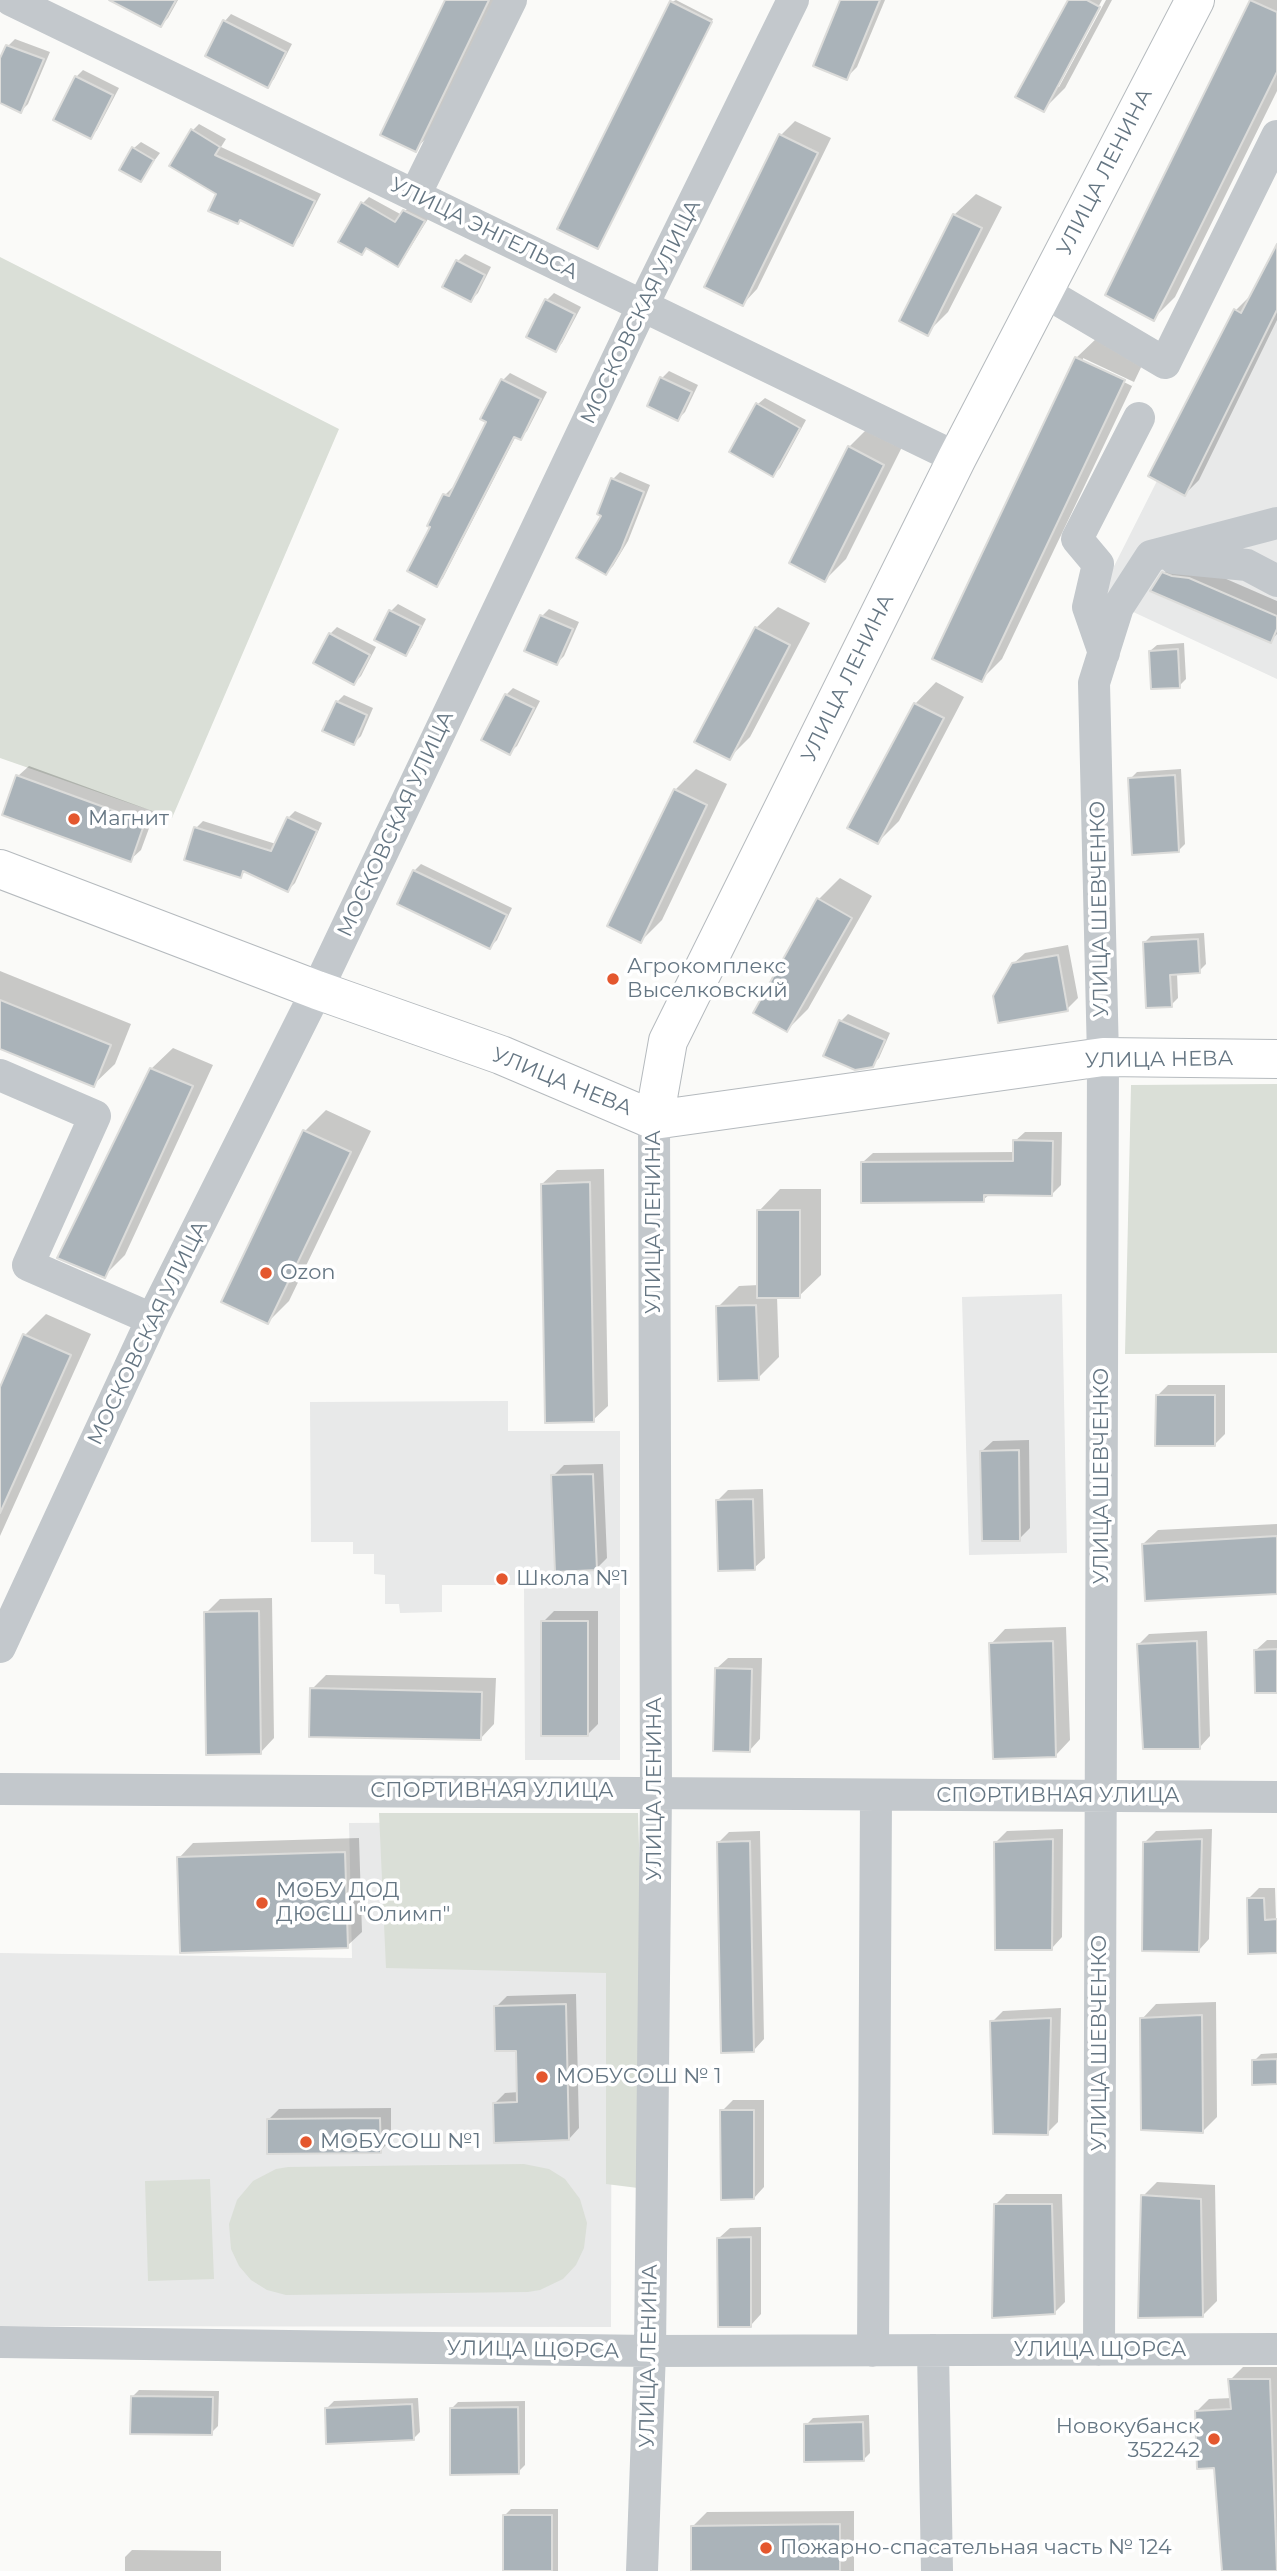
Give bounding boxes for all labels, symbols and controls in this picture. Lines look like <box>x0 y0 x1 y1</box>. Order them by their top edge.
street label: УЛИЦА ЛЕНИНА <box>1052 84 1158 260</box>
street label: УЛИЦА ЭНГЕЛЬСА <box>386 173 582 285</box>
street label: МОСКОВСКАЯ УЛИЦА <box>576 196 706 428</box>
street label: УЛИЦА ЛЕНИНА <box>796 590 900 766</box>
street label: МОСКОВСКАЯ УЛИЦА <box>333 707 459 941</box>
street label: УЛИЦА ШЕВЧЕНКО <box>1086 800 1114 1018</box>
place label: Магнит <box>88 806 169 832</box>
marker: Магнит <box>66 811 82 827</box>
place label: Агрокомплекс Выселковский <box>627 954 788 1004</box>
marker: Агрокомплекс Выселковский <box>605 971 621 987</box>
street label: УЛИЦА НЕВА <box>488 1043 636 1121</box>
street label: УЛИЦА НЕВА <box>1085 1046 1233 1074</box>
street label: УЛИЦА ЛЕНИНА <box>641 1130 667 1314</box>
street label: МОСКОВСКАЯ УЛИЦА <box>83 1217 213 1449</box>
place label: Ozon <box>280 1260 336 1286</box>
marker: Ozon <box>258 1265 274 1281</box>
street label: УЛИЦА ШЕВЧЕНКО <box>1089 1368 1115 1584</box>
place label: Школа №1 <box>516 1566 628 1592</box>
marker: Школа №1 <box>494 1571 510 1587</box>
street label: УЛИЦА ЛЕНИНА <box>642 1697 668 1881</box>
street label: СПОРТИВНАЯ УЛИЦА <box>370 1778 614 1804</box>
street label: СПОРТИВНАЯ УЛИЦА <box>936 1783 1180 1809</box>
place label: МОБУ ДОД ДЮСШ "Олимп" <box>276 1878 450 1928</box>
marker: МОБУ ДОД ДЮСШ "Олимп" <box>254 1895 270 1911</box>
street label: УЛИЦА ШЕВЧЕНКО <box>1087 1935 1113 2151</box>
place label: МОБУСОШ № 1 <box>556 2064 722 2090</box>
marker: МОБУСОШ № 1 <box>534 2069 550 2085</box>
place label: МОБУСОШ №1 <box>320 2129 481 2155</box>
marker: МОБУСОШ №1 <box>298 2134 314 2150</box>
street label: УЛИЦА ЛЕНИНА <box>635 2264 663 2448</box>
street label: УЛИЦА ЩОРСА <box>446 2336 620 2364</box>
street label: УЛИЦА ЩОРСА <box>1014 2337 1186 2363</box>
place label: Новокубанск 352242 <box>1056 2414 1200 2464</box>
marker: Новокубанск 352242 <box>1206 2431 1222 2447</box>
place label: Пожарно-спасательная часть № 124 <box>780 2535 1172 2561</box>
marker: Пожарно-спасательная часть № 124 <box>758 2540 774 2556</box>

